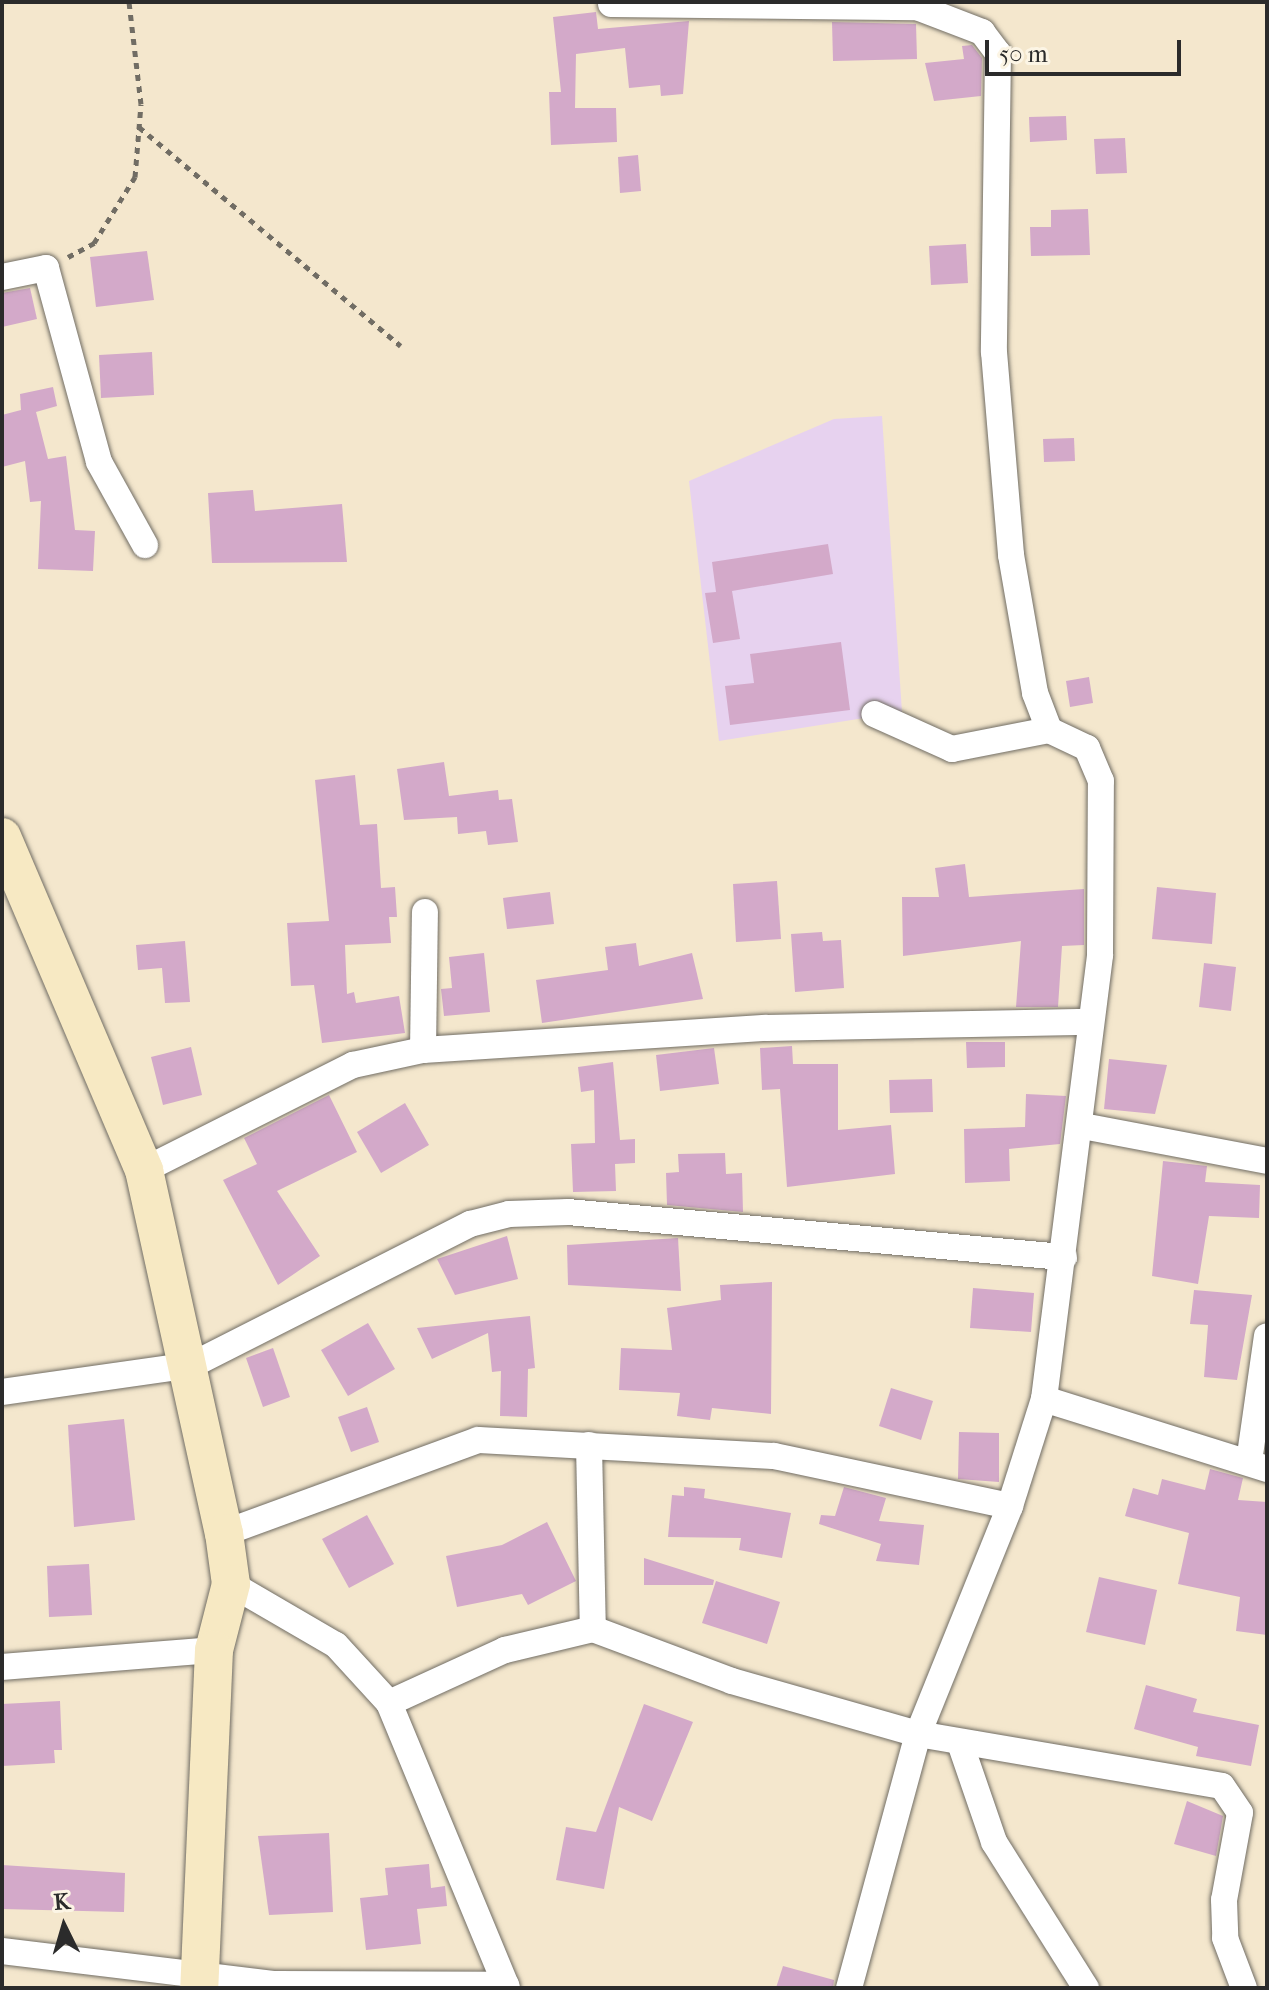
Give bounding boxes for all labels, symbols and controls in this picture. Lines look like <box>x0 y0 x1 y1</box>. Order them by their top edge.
scale bar <box>989 24 1185 74</box>
text: 50 m <box>999 40 1048 68</box>
north arrow <box>24 1886 104 1966</box>
text: K <box>53 1888 71 1916</box>

